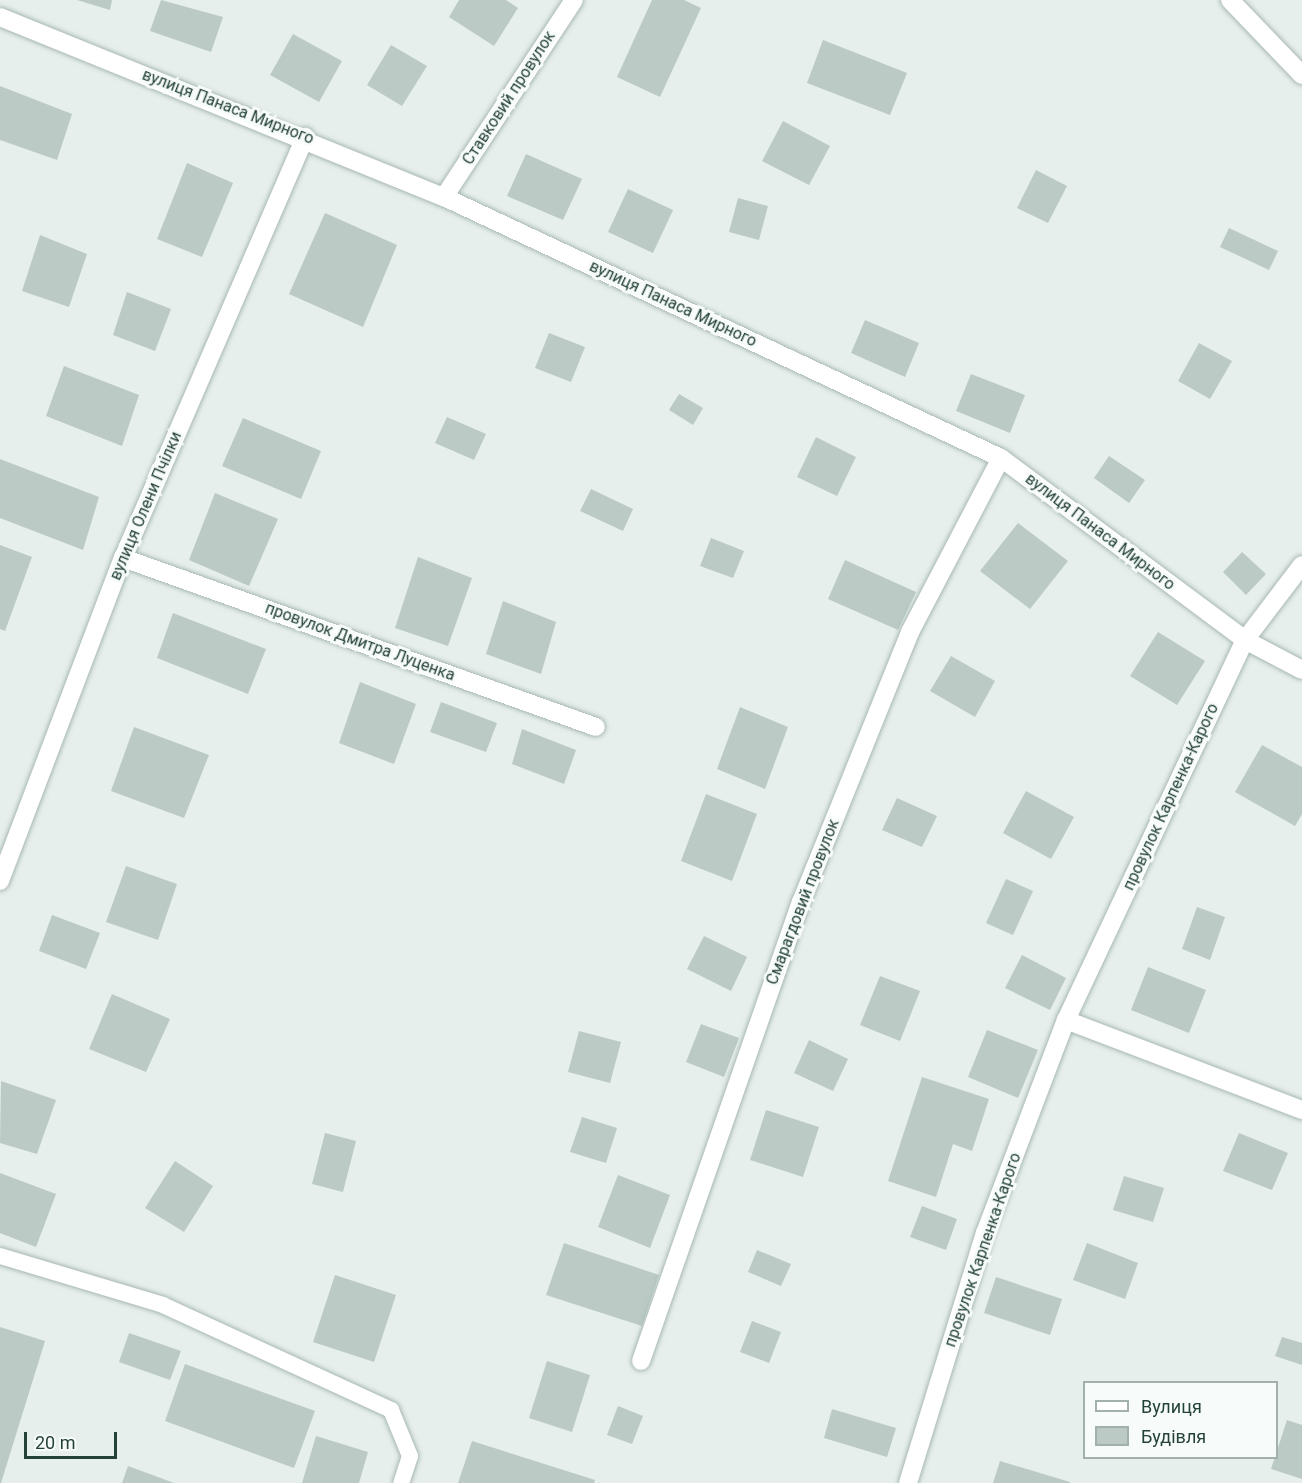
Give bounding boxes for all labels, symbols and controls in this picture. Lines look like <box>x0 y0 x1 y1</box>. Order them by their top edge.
street label: Ставковий провулок <box>459 27 559 169</box>
street label: вулиця Панаса Мирного <box>139 65 317 149</box>
street label: вулиця Панаса Мирного <box>586 257 760 351</box>
street label: вулиця Олени Пчілки <box>106 429 186 583</box>
street label: вулиця Панаса Мирного <box>1021 469 1179 595</box>
street label: провулок Дмитра Луценка <box>262 599 458 685</box>
street label: провулок Карпенка-Карого <box>1119 700 1223 894</box>
street label: Смарагдовий провулок <box>762 816 844 988</box>
street label: провулок Карпенка-Карого <box>941 1150 1025 1350</box>
legend <box>1083 1381 1278 1459</box>
text: Вулиця <box>1141 1396 1202 1417</box>
scale bar <box>27 1420 120 1458</box>
text: Будівля <box>1141 1426 1206 1447</box>
text: 20 m <box>35 1432 75 1453</box>

